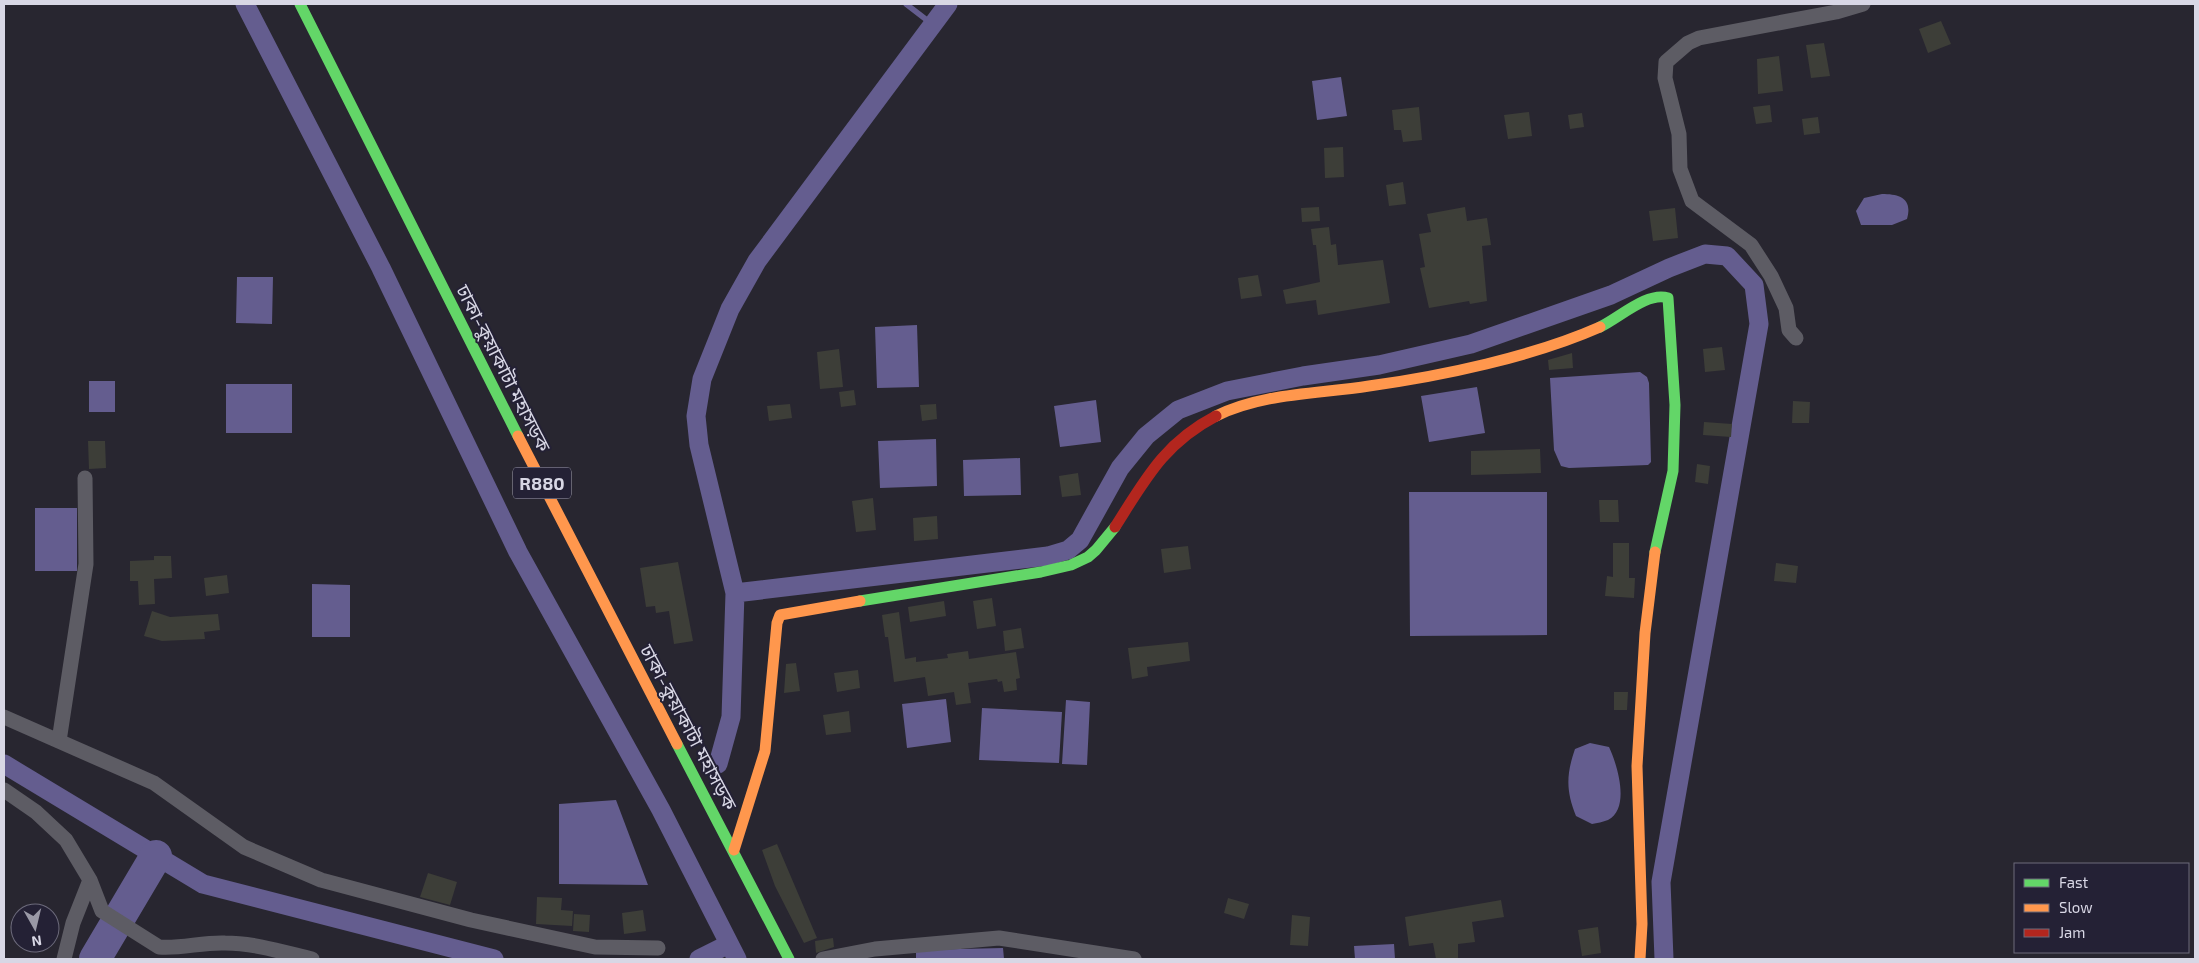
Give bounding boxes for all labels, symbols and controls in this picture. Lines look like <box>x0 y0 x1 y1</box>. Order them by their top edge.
street label: ঢাকা-কুয়াকাটা মহাসড়ক <box>451 280 556 456</box>
road number: R880 <box>513 468 571 498</box>
street label: ঢাকা-কুয়াকাটা মহাসড়ক <box>634 639 743 815</box>
legend <box>2014 863 2189 953</box>
text: Fast <box>2059 873 2089 891</box>
text: Slow <box>2059 898 2093 916</box>
north arrow <box>10 903 60 953</box>
text: Jam <box>2059 923 2085 941</box>
text: N <box>31 932 43 950</box>

